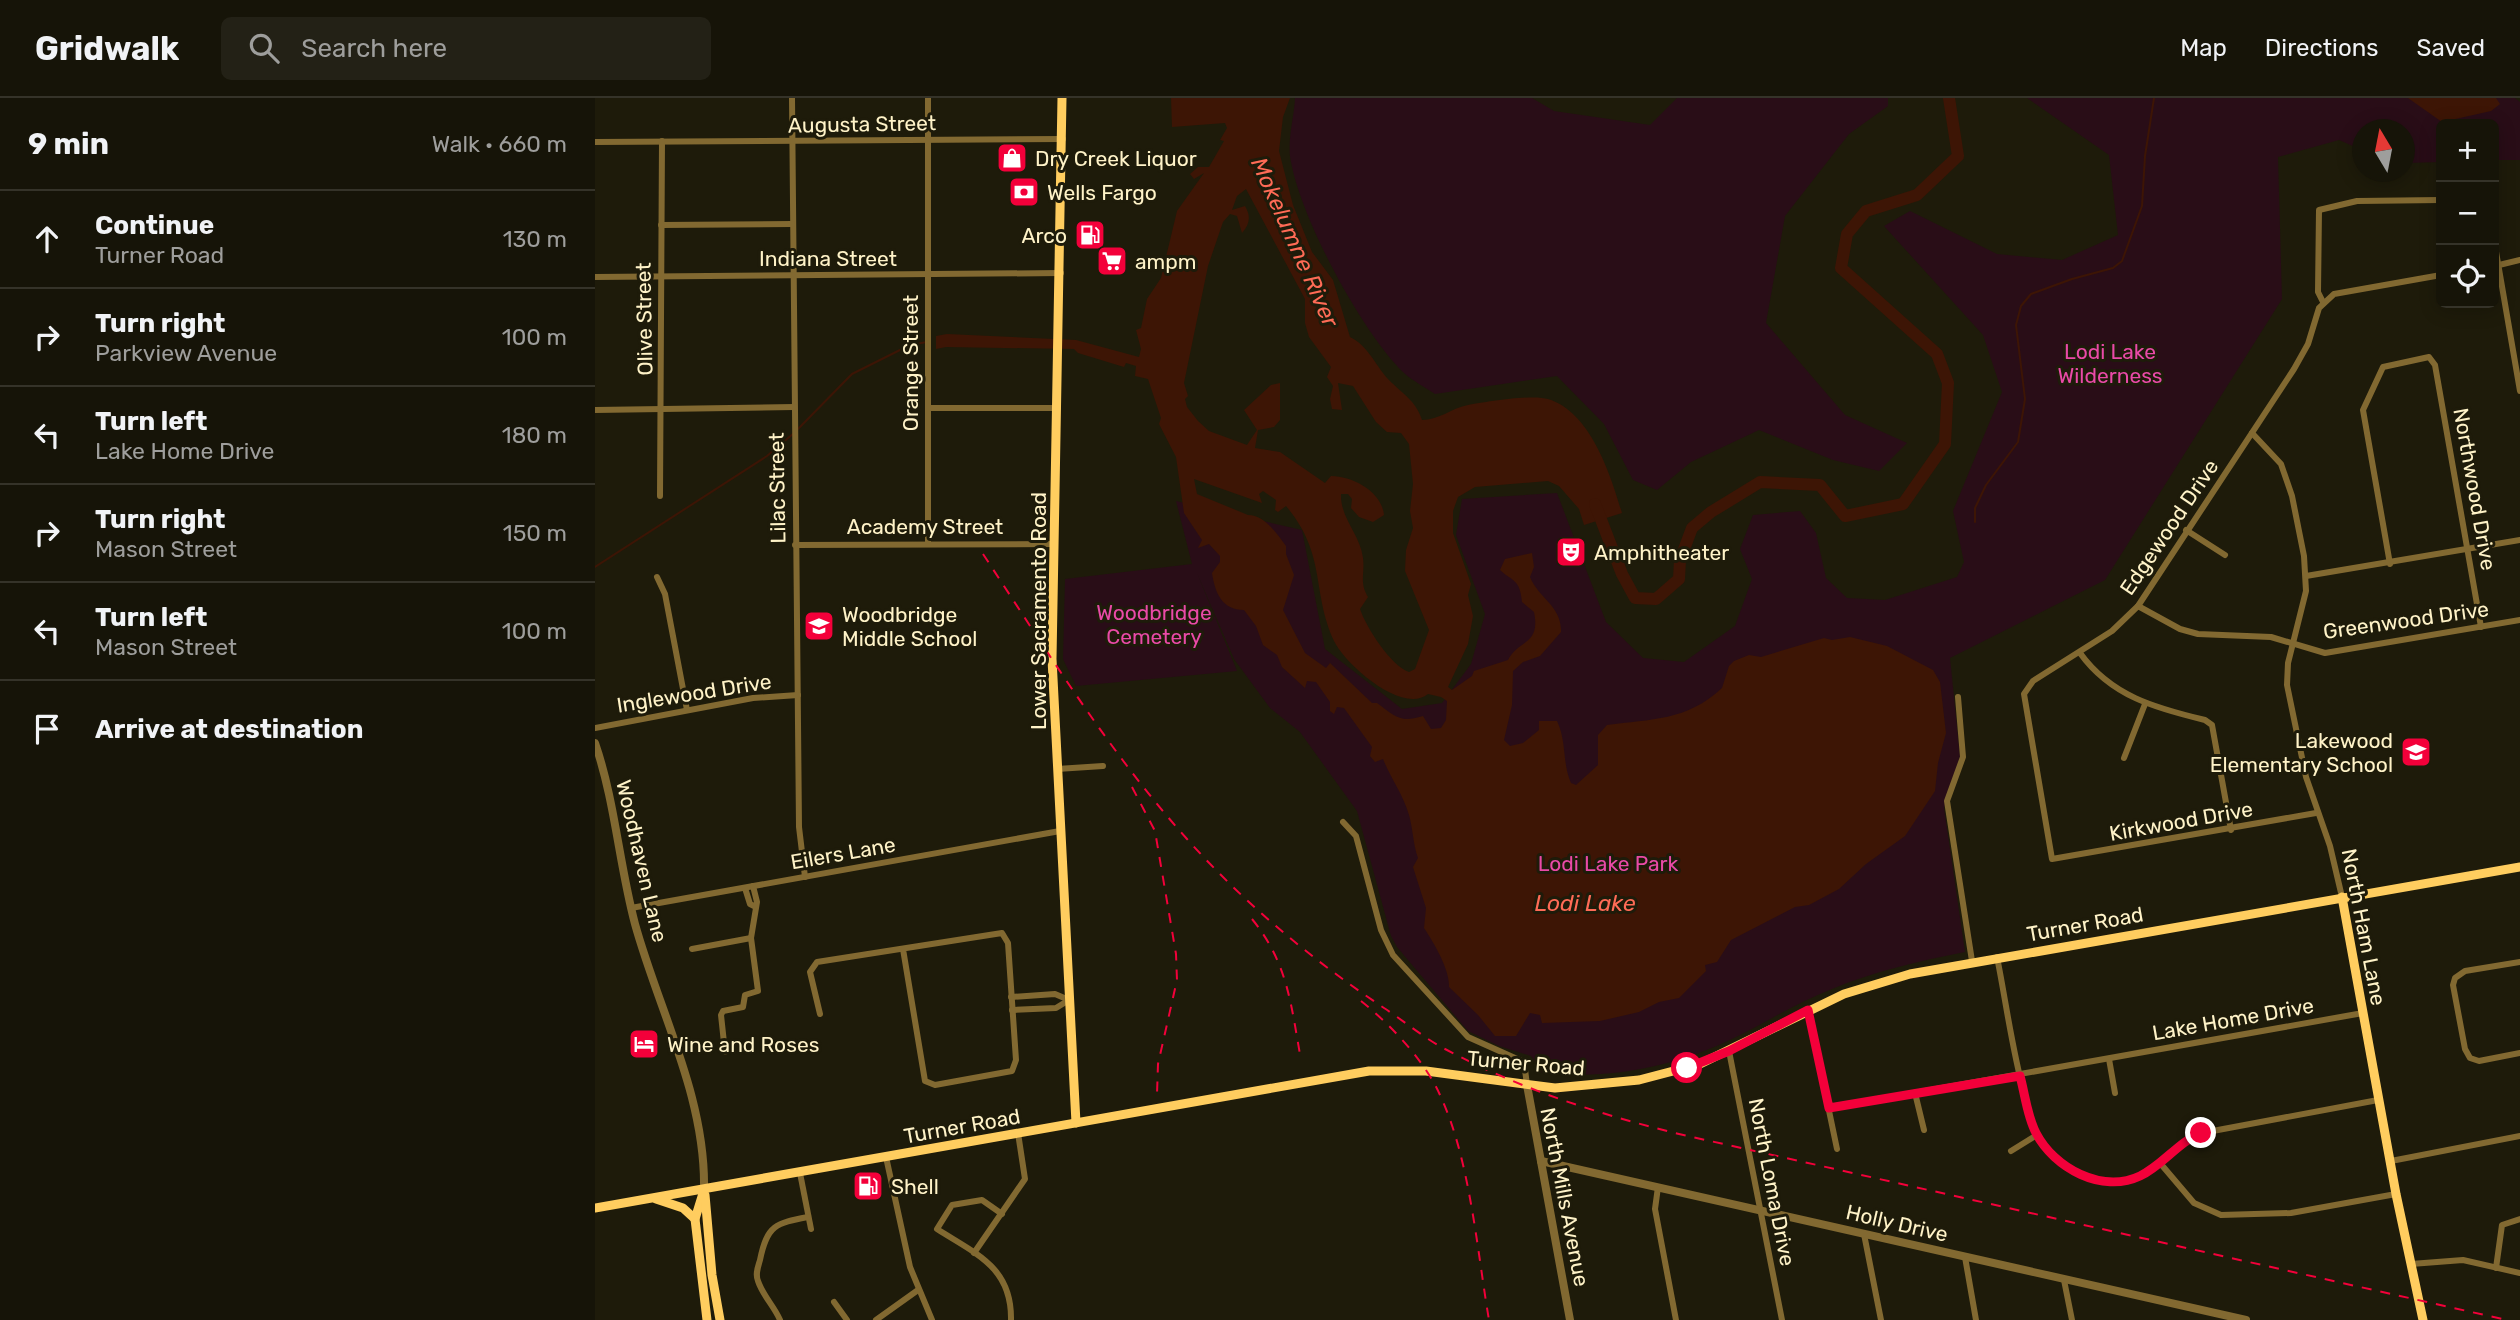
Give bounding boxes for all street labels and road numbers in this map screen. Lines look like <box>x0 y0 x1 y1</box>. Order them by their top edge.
street label: Augusta Street <box>788 110 936 138</box>
street label: Indiana Street <box>759 246 897 271</box>
street label: Olive Street <box>631 262 657 376</box>
street label: Orange Street <box>898 295 923 431</box>
street label: Northwood Drive <box>2448 406 2502 572</box>
street label: Lilac Street <box>764 432 790 544</box>
street label: Edgewood Drive <box>2114 455 2224 599</box>
street label: Lower Sacramento Road <box>1026 492 1051 730</box>
street label: Academy Street <box>847 514 1003 539</box>
street label: Greenwood Drive <box>2322 596 2490 644</box>
street label: Inglewood Drive <box>615 668 773 718</box>
street label: Woodhaven Lane <box>611 777 673 945</box>
street label: Kirkwood Drive <box>2107 796 2255 846</box>
street label: Eilers Lane <box>788 831 898 875</box>
street label: North Ham Lane <box>2337 847 2391 1007</box>
street label: Turner Road <box>2025 901 2145 947</box>
street label: Lake Home Drive <box>2150 992 2316 1046</box>
street label: Turner Road <box>1466 1045 1586 1081</box>
street label: North Loma Drive <box>1743 1096 1801 1268</box>
street label: Turner Road <box>902 1103 1022 1149</box>
street label: North Mills Avenue <box>1535 1105 1595 1289</box>
street label: Holly Drive <box>1844 1199 1950 1247</box>

